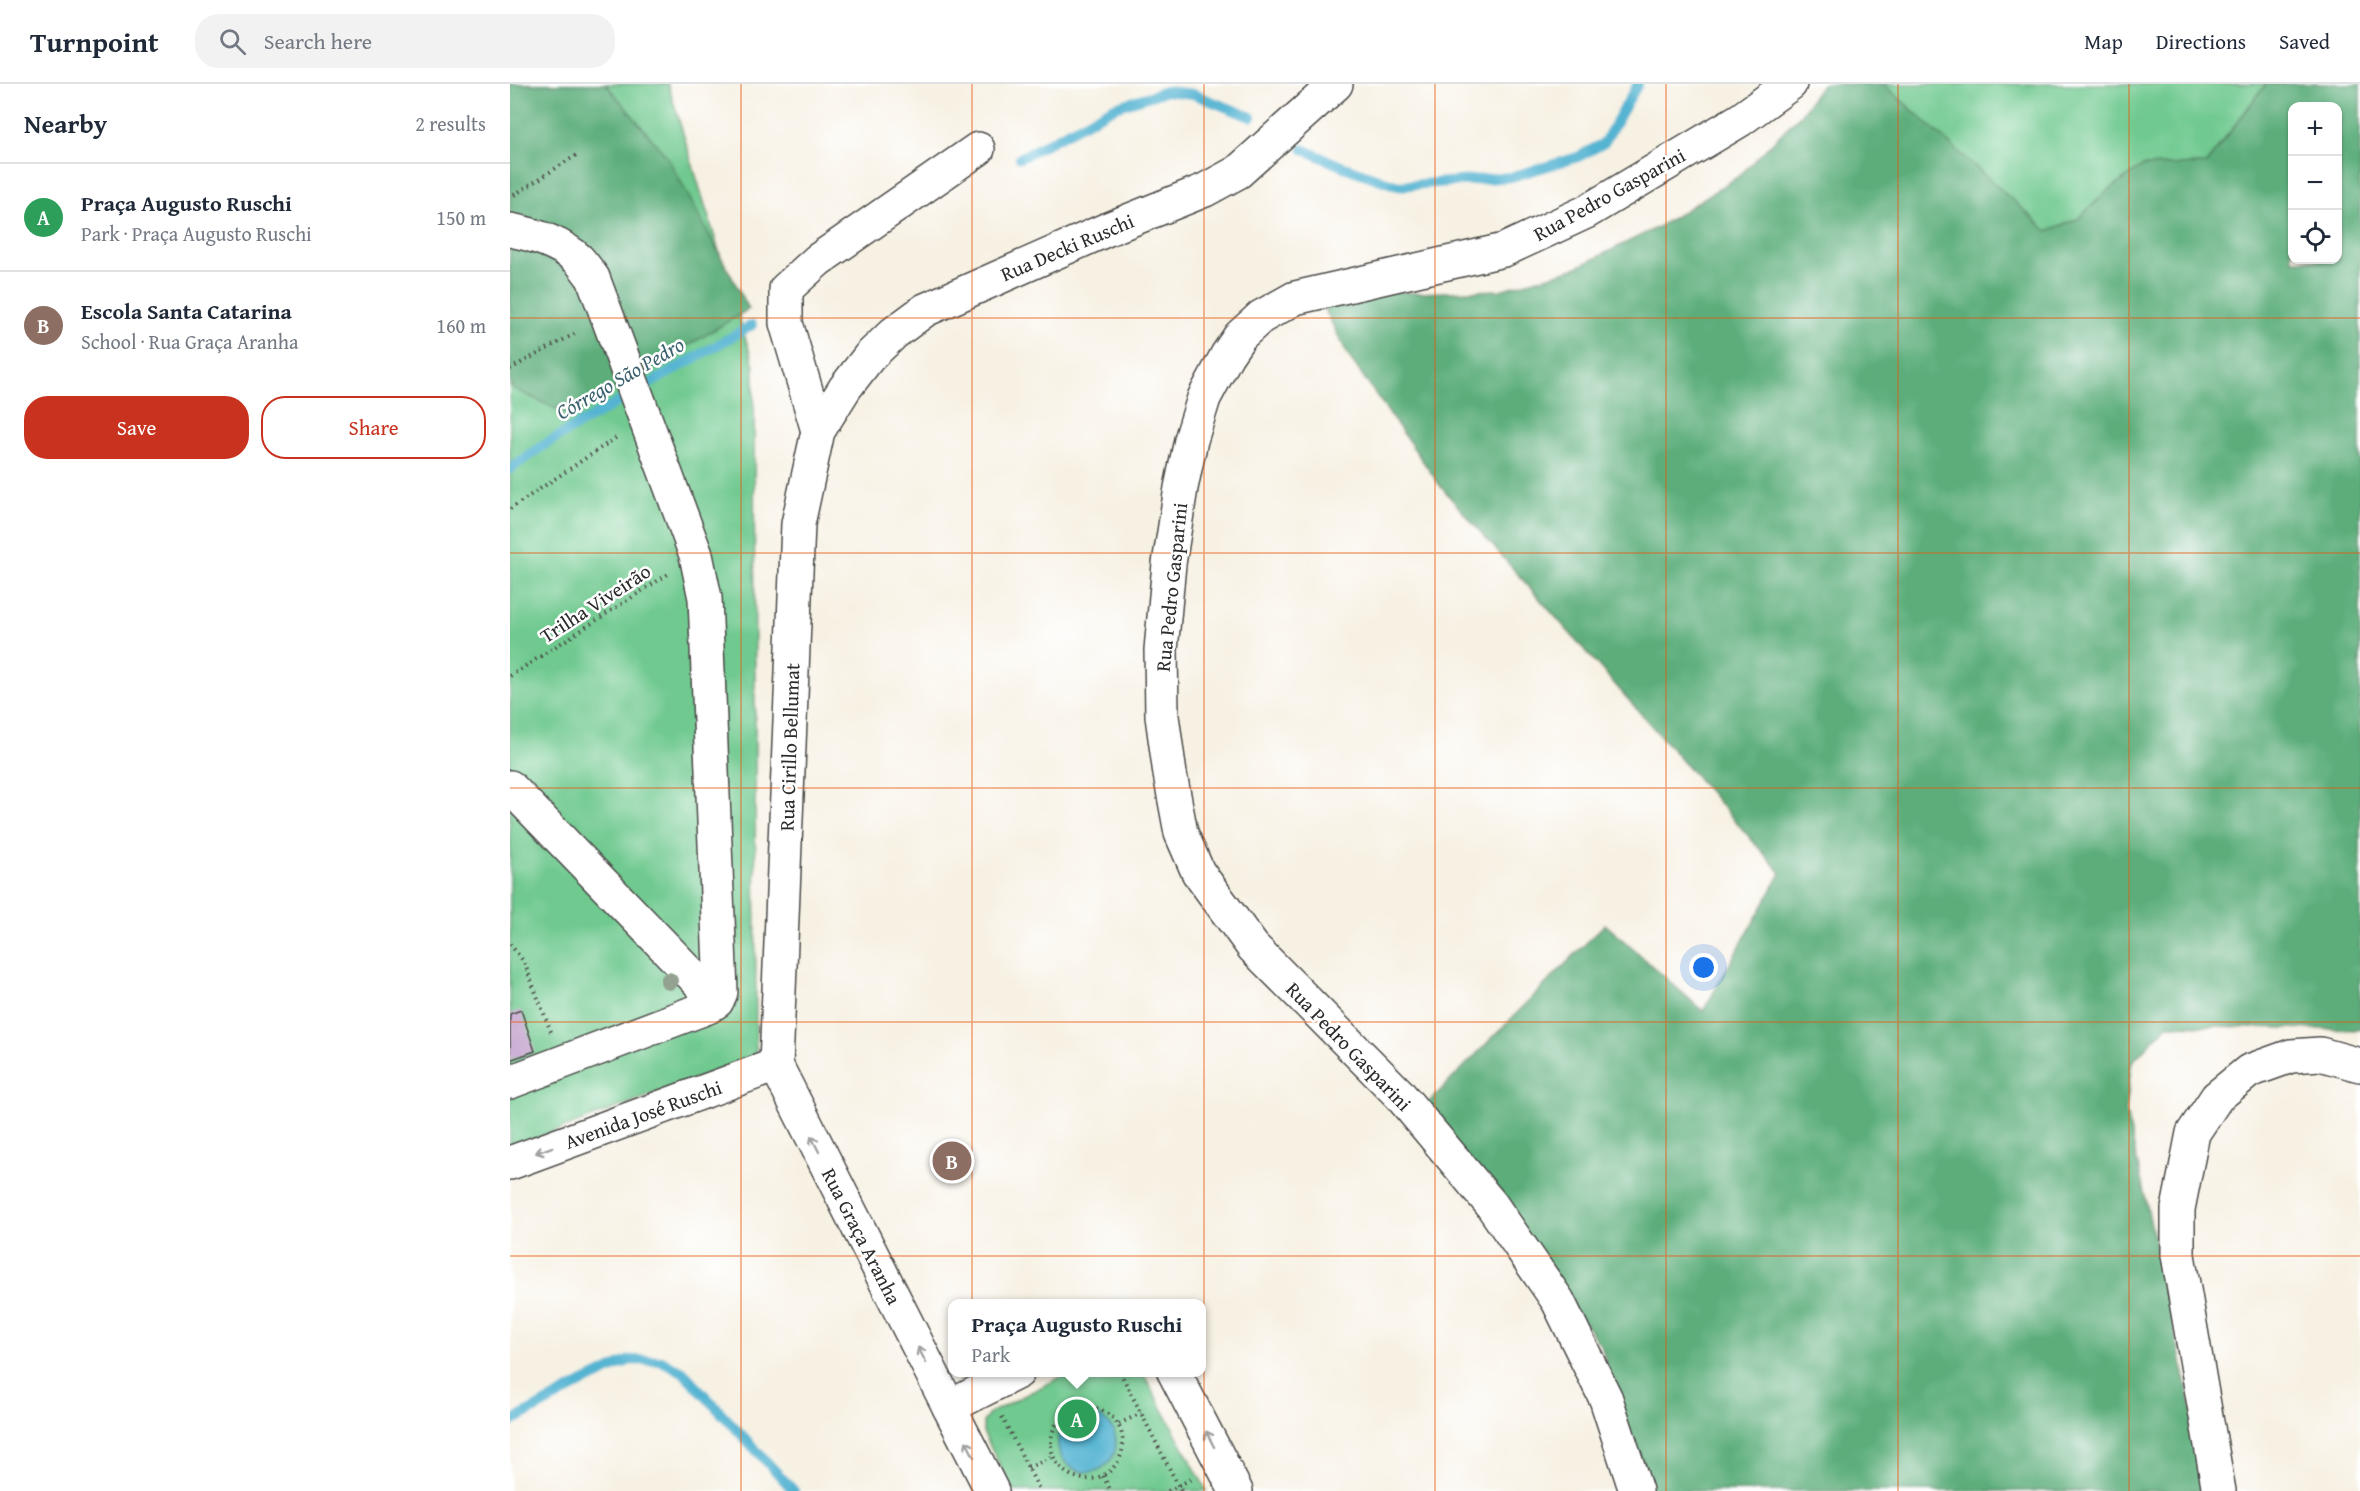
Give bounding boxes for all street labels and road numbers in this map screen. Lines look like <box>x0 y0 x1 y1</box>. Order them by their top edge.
street label: Rua Pedro Gasparini <box>1528 140 1691 248</box>
street label: Rua Decki Ruschi <box>996 206 1138 288</box>
street label: Rua Pedro Gasparini <box>1148 501 1194 673</box>
street label: Trilha Viveirão <box>534 556 656 650</box>
street label: Rua Cirillo Bellumat <box>772 663 806 831</box>
street label: Rua Pedro Gasparini <box>1280 975 1419 1117</box>
street label: Avenida José Ruschi <box>560 1072 726 1156</box>
street label: Rua Graça Aranha <box>815 1163 909 1310</box>

